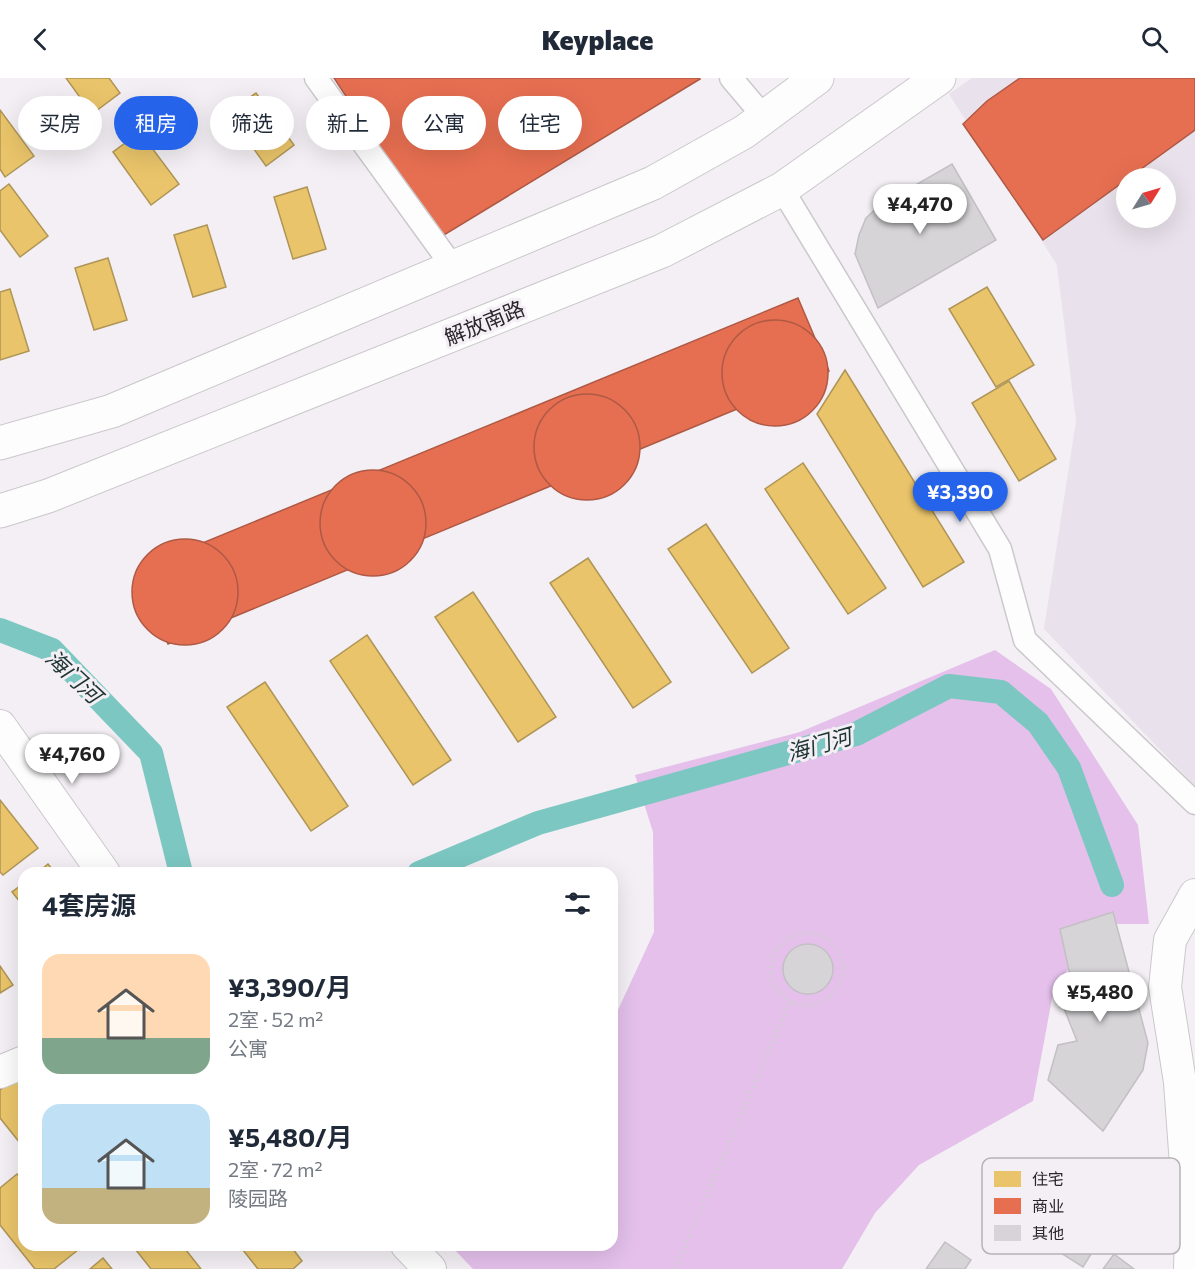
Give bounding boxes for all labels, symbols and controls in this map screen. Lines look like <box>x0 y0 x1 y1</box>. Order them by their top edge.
icon: back <box>24 23 57 56</box>
text: Keyplace <box>541 23 654 56</box>
icon: search <box>1138 23 1171 56</box>
chip: 买房 <box>18 96 102 150</box>
chip: 租房 <box>114 96 198 150</box>
chip: 筛选 <box>210 96 294 150</box>
chip: 新上 <box>306 96 390 150</box>
chip: 公寓 <box>402 96 486 150</box>
chip: 住宅 <box>498 96 582 150</box>
north arrow <box>1116 168 1176 228</box>
map controls <box>1116 168 1176 228</box>
pin: ¥4,470 <box>871 184 969 235</box>
text: ¥4,470 <box>887 191 953 215</box>
street label: 解放南路 <box>440 295 528 349</box>
pin: ¥3,390 <box>911 472 1009 523</box>
text: ¥3,390 <box>927 479 993 503</box>
water label: 海门河 <box>41 644 110 711</box>
water label: 海门河 <box>784 721 858 766</box>
pin: ¥4,760 <box>23 734 121 785</box>
text: ¥4,760 <box>39 741 105 765</box>
icon: filters <box>561 887 594 920</box>
text: 4套房源 <box>42 889 136 920</box>
text: ¥3,390/月 <box>228 971 352 1002</box>
pin: ¥5,480 <box>1051 972 1149 1023</box>
icon: home <box>90 978 162 1050</box>
text: ¥5,480 <box>1066 979 1134 1003</box>
text: 2室 · 52 m² <box>228 1007 323 1031</box>
text: 公寓 <box>228 1036 268 1060</box>
text: ¥5,480/月 <box>228 1121 353 1152</box>
icon: home <box>90 1128 162 1200</box>
text: 2室 · 72 m² <box>228 1157 322 1181</box>
legend <box>982 1158 1180 1254</box>
text: 住宅 <box>1032 1169 1064 1188</box>
text: 陵园路 <box>228 1186 288 1210</box>
text: 商业 <box>1032 1196 1064 1215</box>
text: 其他 <box>1032 1223 1064 1242</box>

